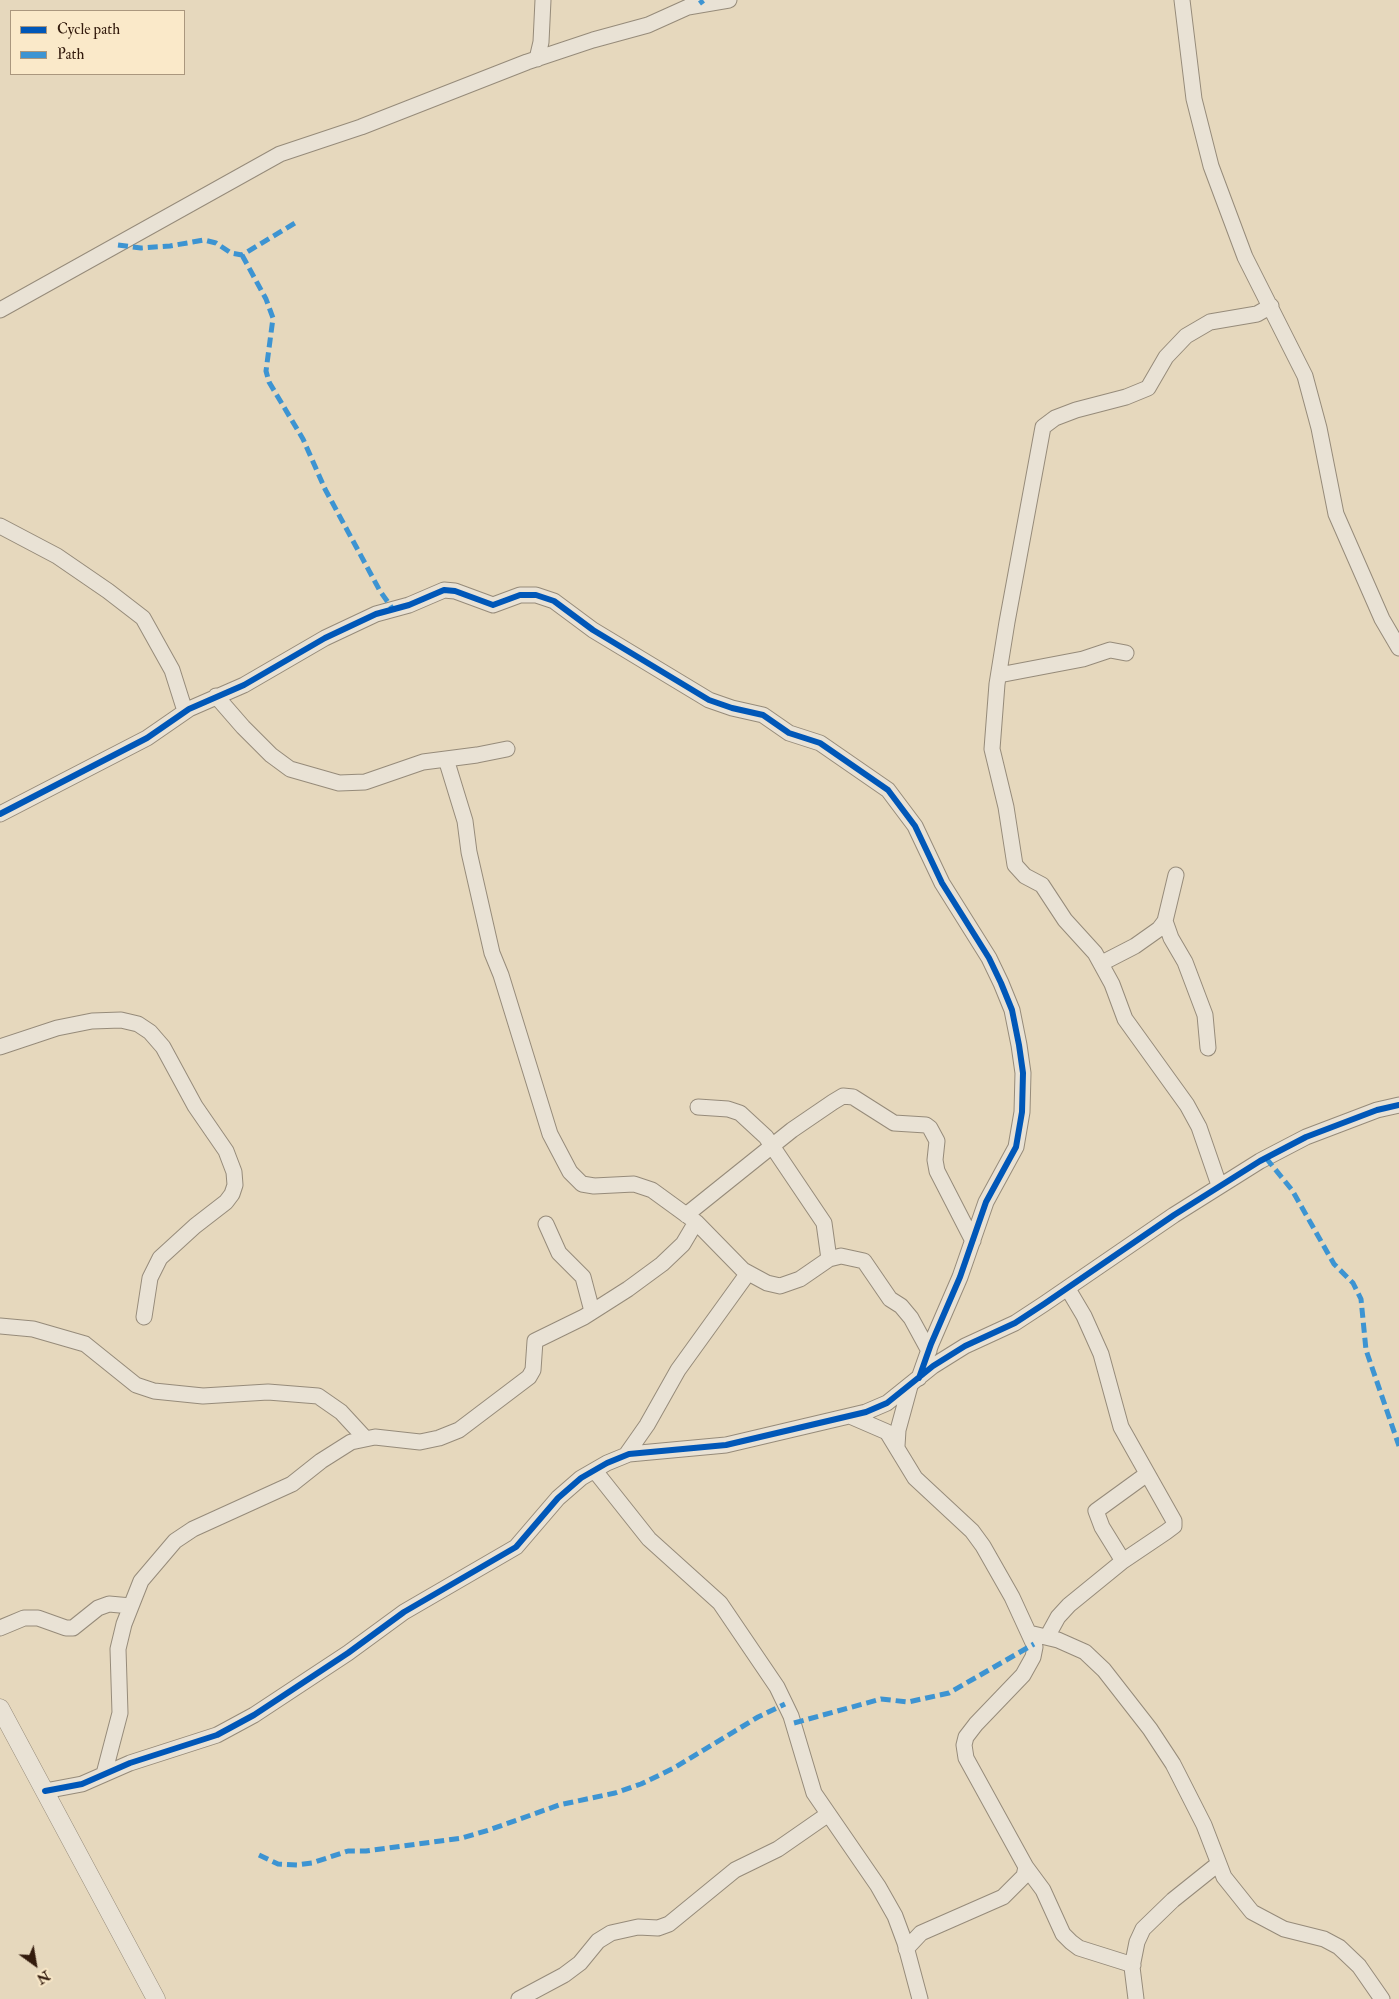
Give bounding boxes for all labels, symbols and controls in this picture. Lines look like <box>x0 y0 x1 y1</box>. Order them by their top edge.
legend <box>10 10 185 75</box>
text: Cycle path <box>57 20 120 39</box>
text: Path <box>57 45 84 64</box>
north arrow <box>10 1939 60 1989</box>
text: N <box>33 1967 53 1988</box>

